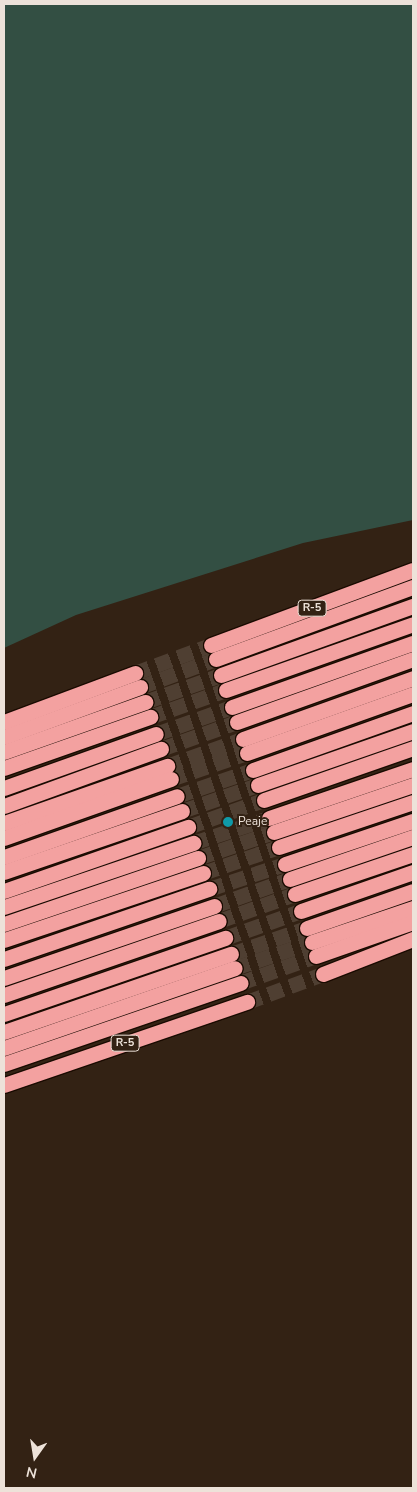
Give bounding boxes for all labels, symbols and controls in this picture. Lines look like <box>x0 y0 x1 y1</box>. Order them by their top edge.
road number: R-5 <box>297 600 327 616</box>
place label: Peaje <box>238 815 267 829</box>
marker: Peaje <box>222 816 234 828</box>
road number: R-5 <box>110 1034 140 1052</box>
north arrow <box>10 1432 60 1482</box>
text: N <box>24 1462 39 1483</box>

